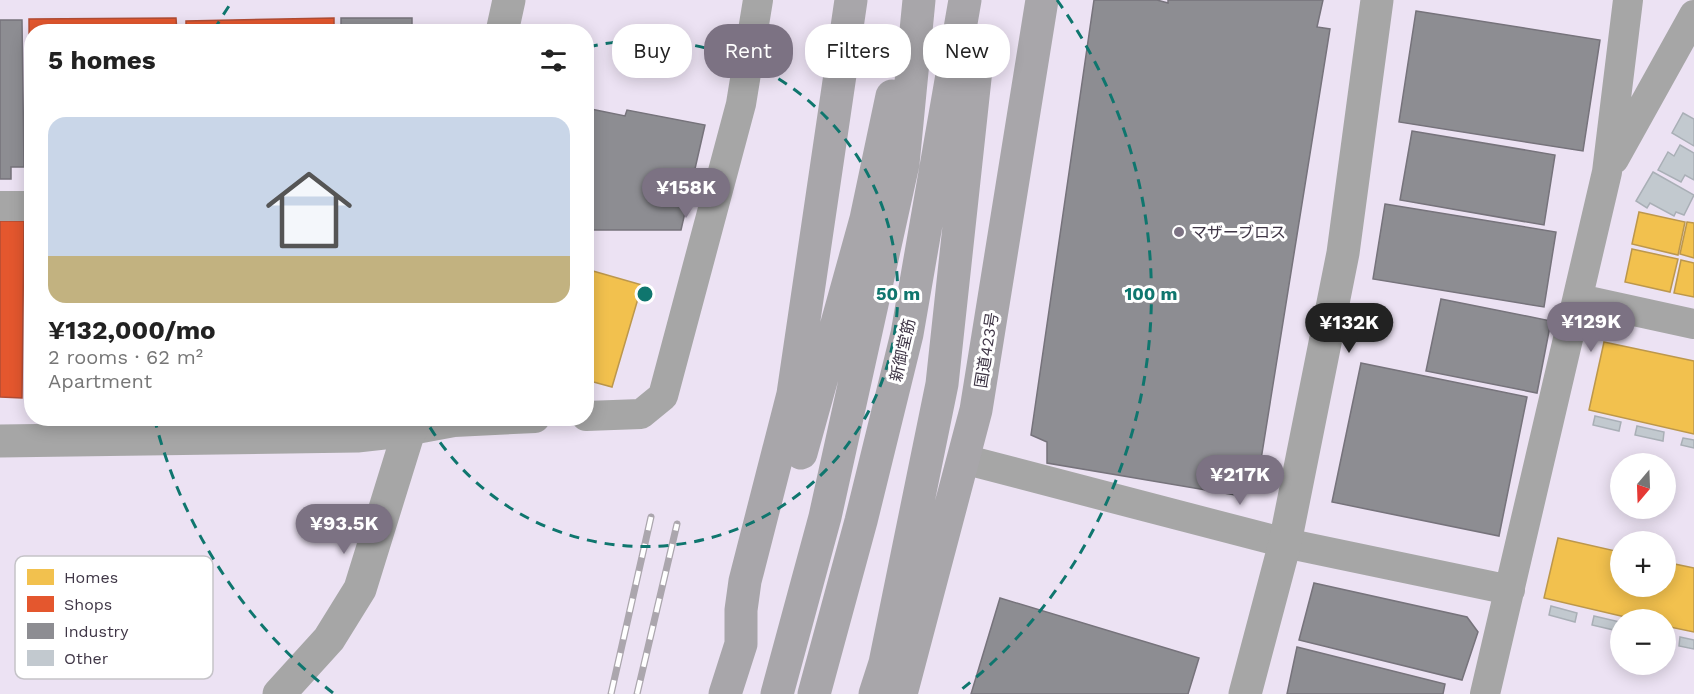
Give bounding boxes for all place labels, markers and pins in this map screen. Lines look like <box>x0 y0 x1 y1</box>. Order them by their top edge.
pin: ¥158K <box>644 168 728 219</box>
place label: マザーブロス <box>1191 223 1286 242</box>
marker: マザーブロス <box>1172 225 1186 239</box>
centre of rings <box>635 284 655 304</box>
pin: ¥129K <box>1549 302 1633 353</box>
pin: ¥132K <box>1307 303 1391 354</box>
pin: ¥217K <box>1198 455 1282 506</box>
pin: ¥93.5K <box>295 504 393 555</box>

